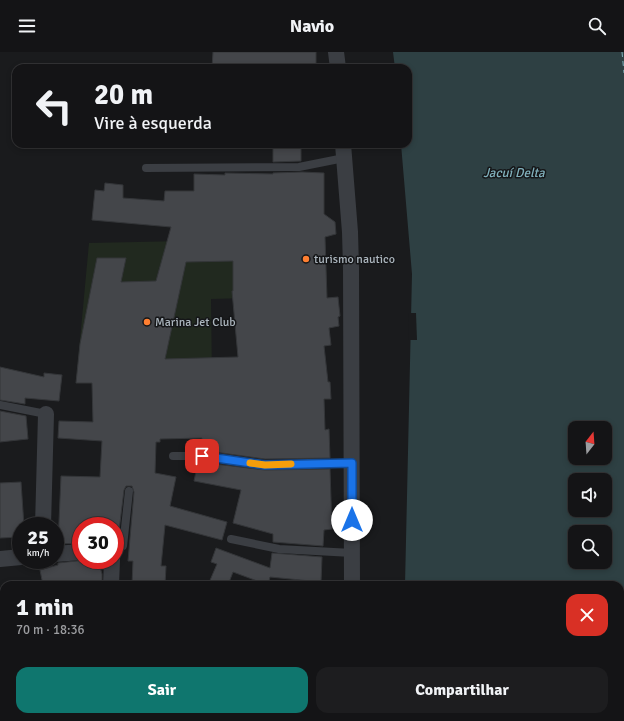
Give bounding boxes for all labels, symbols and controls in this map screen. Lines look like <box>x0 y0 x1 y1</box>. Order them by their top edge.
icon: menu <box>16 15 38 37</box>
text: Navio <box>290 15 334 37</box>
icon: search <box>586 15 608 37</box>
text: 20 m <box>94 78 153 112</box>
icon: left <box>28 80 80 132</box>
text: Vire à esquerda <box>94 112 212 134</box>
water label: Jacuí Delta <box>483 165 545 181</box>
place label: turismo nautico <box>314 252 395 267</box>
marker: turismo nautico <box>301 254 311 264</box>
place label: Marina Jet Club <box>155 315 236 330</box>
marker: Marina Jet Club <box>142 317 152 327</box>
north arrow <box>568 421 612 465</box>
map controls <box>568 421 612 569</box>
pin <box>185 439 219 473</box>
icon: arrive <box>191 445 213 467</box>
button: sound <box>568 473 612 517</box>
position arrow <box>331 499 373 541</box>
speed limit sign: 30 <box>72 517 124 569</box>
text: 25 <box>27 525 49 550</box>
button: search <box>568 525 612 569</box>
text: km/h <box>27 547 49 559</box>
text: 1 min <box>16 592 74 622</box>
button: close <box>566 594 608 636</box>
text: 70 m · 18:36 <box>16 622 85 638</box>
button: Sair <box>16 667 308 713</box>
button: Compartilhar <box>316 667 608 713</box>

